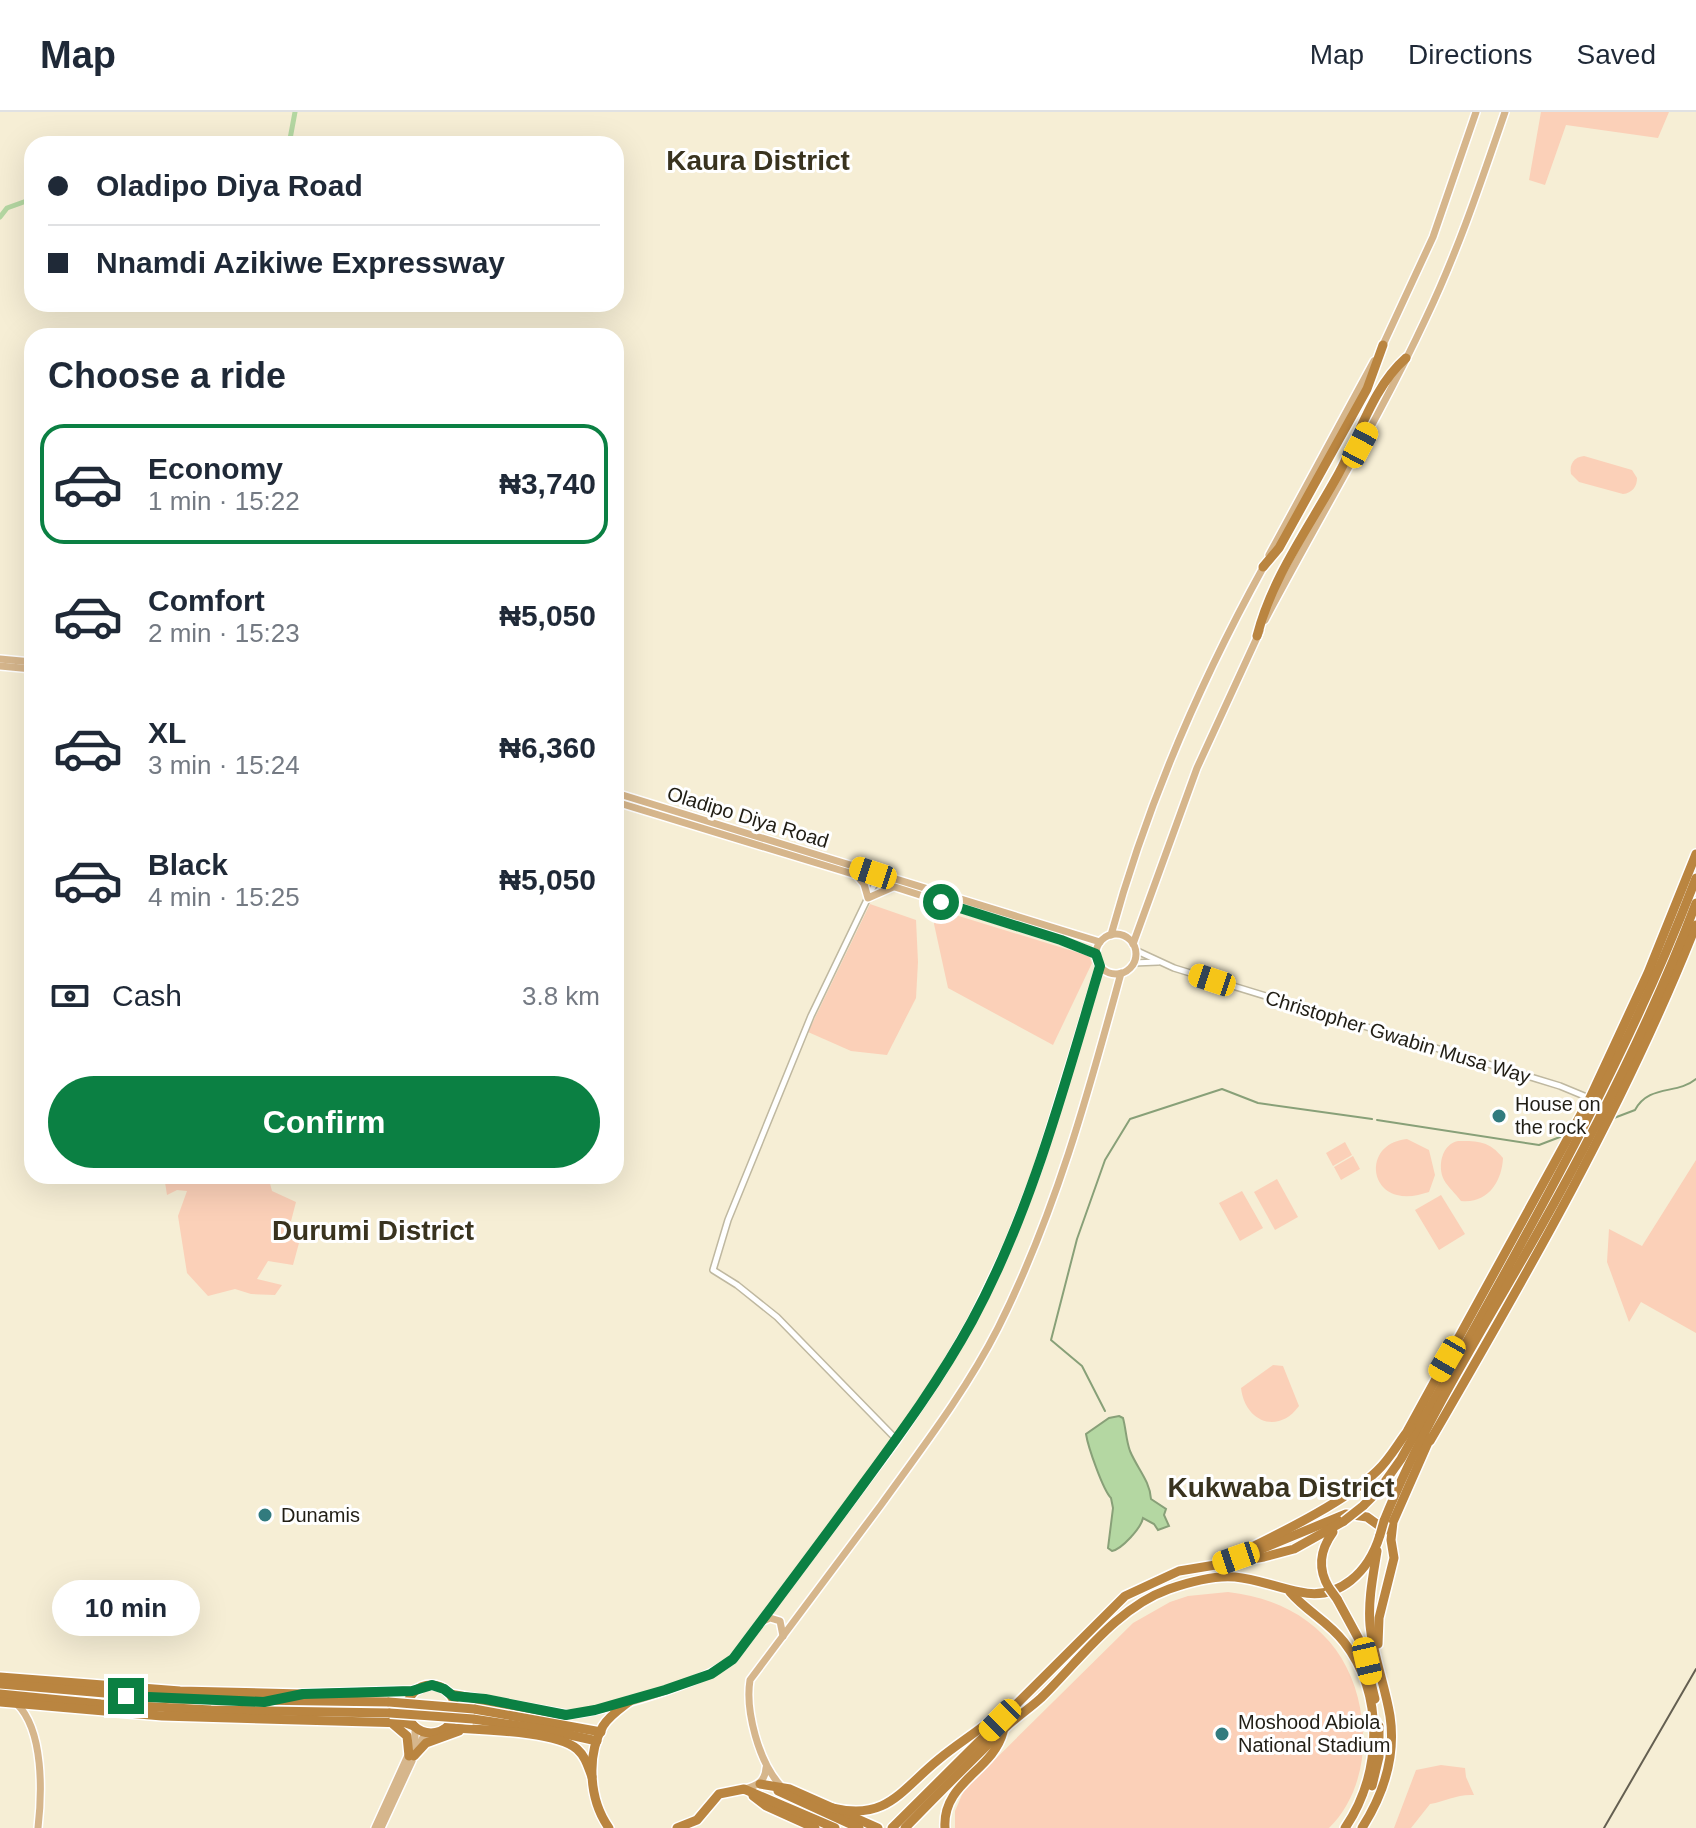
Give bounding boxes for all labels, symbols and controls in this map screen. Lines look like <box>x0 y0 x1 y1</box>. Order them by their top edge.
text: Map <box>40 34 116 76</box>
text: Map <box>1310 39 1364 70</box>
text: Directions <box>1408 39 1533 70</box>
text: Saved <box>1577 39 1656 70</box>
district label: Kaura District <box>666 145 850 176</box>
text: Oladipo Diya Road <box>96 169 363 202</box>
text: Nnamdi Azikiwe Expressway <box>96 246 505 279</box>
text: Choose a ride <box>48 355 286 396</box>
car <box>1338 418 1382 472</box>
icon: car <box>52 448 124 520</box>
text: Economy <box>148 452 283 485</box>
text: ₦3,740 <box>499 467 596 500</box>
text: 1 min · 15:22 <box>148 486 300 516</box>
icon: car <box>52 580 124 652</box>
text: Comfort <box>148 584 265 617</box>
text: ₦5,050 <box>499 599 596 632</box>
text: 2 min · 15:23 <box>148 618 300 648</box>
icon: car <box>52 712 124 784</box>
text: XL <box>148 716 186 749</box>
text: ₦6,360 <box>499 731 596 764</box>
text: 3 min · 15:24 <box>148 750 300 780</box>
street label: Oladipo Diya Road <box>665 782 831 852</box>
icon: car <box>52 844 124 916</box>
text: Black <box>148 848 228 881</box>
car <box>846 854 900 892</box>
text: ₦5,050 <box>499 863 596 896</box>
text: 4 min · 15:25 <box>148 882 300 912</box>
route start <box>923 884 959 920</box>
car <box>1185 961 1239 999</box>
icon: cash <box>48 974 92 1018</box>
text: Cash <box>112 979 182 1012</box>
text: 3.8 km <box>522 981 600 1011</box>
street label: Christopher Gwabin Musa Way <box>1263 986 1533 1088</box>
button: Confirm <box>48 1076 600 1168</box>
place label: House on the rock <box>1515 1093 1601 1138</box>
marker: House on the rock <box>1490 1107 1508 1125</box>
district label: Durumi District <box>272 1215 474 1246</box>
car <box>1425 1332 1469 1386</box>
district label: Kukwaba District <box>1167 1472 1395 1503</box>
place label: Dunamis <box>281 1504 360 1526</box>
marker: Dunamis <box>256 1506 274 1524</box>
car <box>1209 1539 1263 1577</box>
callout: 10 min <box>52 1580 200 1636</box>
text: 10 min <box>85 1593 167 1623</box>
car <box>1350 1635 1384 1687</box>
route end <box>108 1678 144 1714</box>
car <box>975 1695 1025 1745</box>
place label: Moshood Abiola National Stadium <box>1238 1711 1390 1756</box>
marker: Moshood Abiola National Stadium <box>1213 1725 1231 1743</box>

